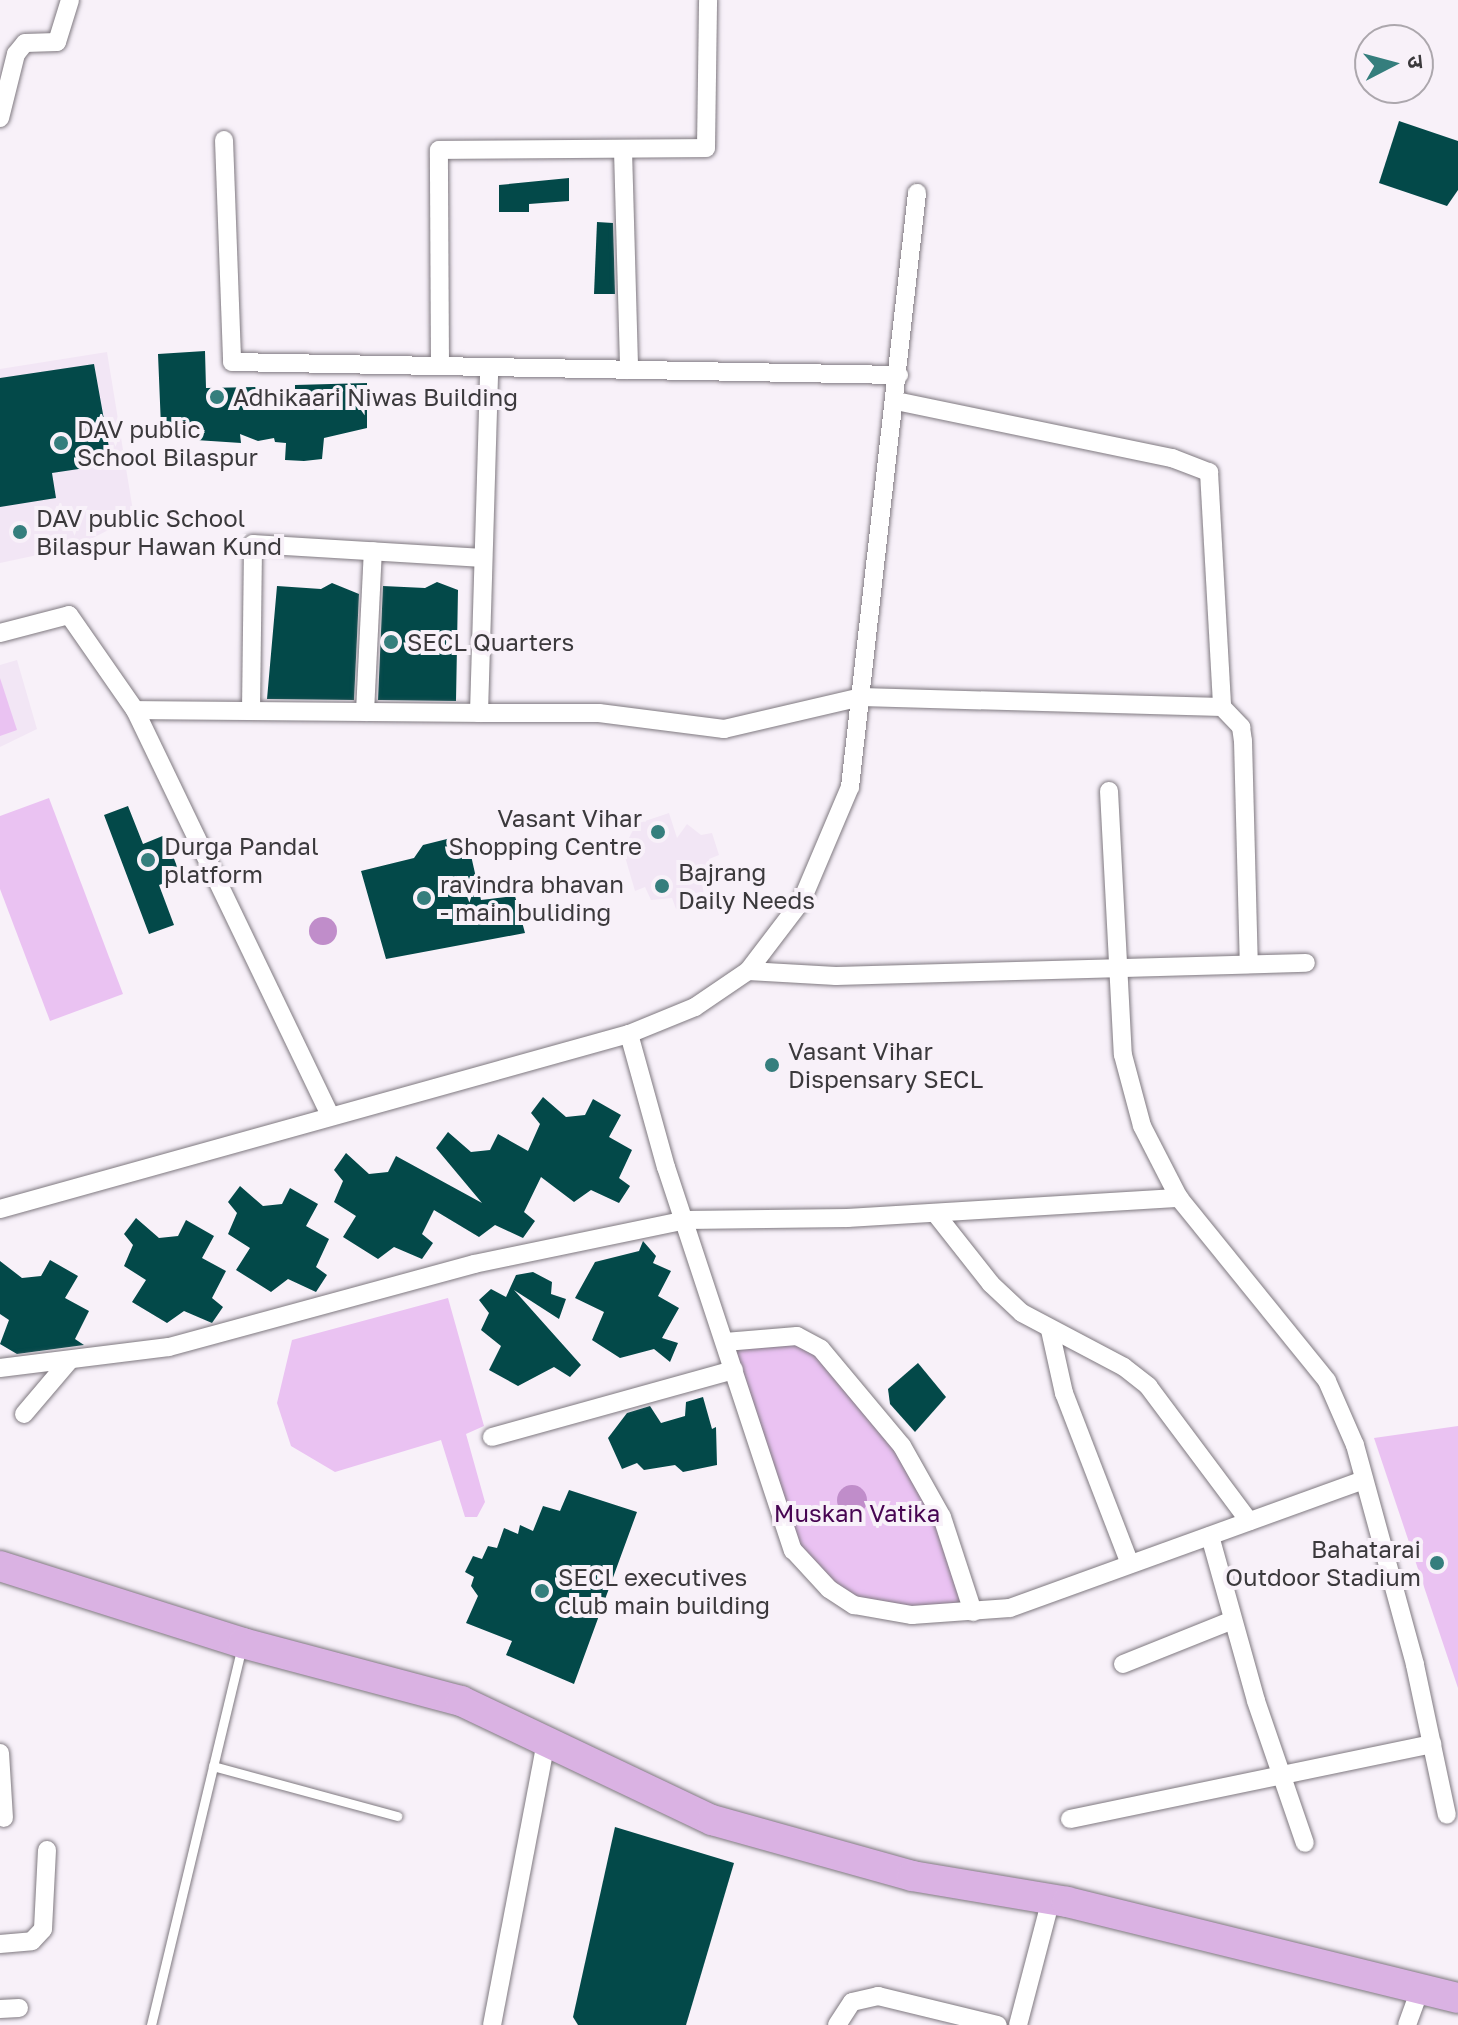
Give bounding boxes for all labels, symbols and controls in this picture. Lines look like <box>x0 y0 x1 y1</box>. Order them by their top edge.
north arrow <box>1354 24 1434 104</box>
text: उ <box>1402 54 1430 69</box>
place label: Adhikaari Niwas Building <box>233 383 518 411</box>
marker: Adhikaari Niwas Building <box>208 388 226 406</box>
place label: DAV public School Bilaspur <box>77 415 258 471</box>
marker: DAV public School Bilaspur <box>52 434 70 452</box>
place label: DAV public School Bilaspur Hawan Kund <box>36 504 282 560</box>
marker: DAV public School Bilaspur Hawan Kund <box>11 523 29 541</box>
place label: SECL Quarters <box>407 628 574 656</box>
marker: SECL Quarters <box>382 633 400 651</box>
place label: Vasant Vihar Shopping Centre <box>449 804 642 860</box>
marker: Vasant Vihar Shopping Centre <box>649 823 667 841</box>
place label: Durga Pandal platform <box>164 832 319 888</box>
marker: Durga Pandal platform <box>139 851 157 869</box>
place label: Bajrang Daily Needs <box>678 858 815 914</box>
place label: ravindra bhavan - main buliding <box>440 870 624 926</box>
marker: Bajrang Daily Needs <box>653 877 671 895</box>
marker: ravindra bhavan - main buliding <box>415 889 433 907</box>
place label: Vasant Vihar Dispensary SECL <box>788 1037 983 1093</box>
marker: Vasant Vihar Dispensary SECL <box>763 1056 781 1074</box>
park label: Muskan Vatika <box>774 1499 940 1527</box>
place label: Bahatarai Outdoor Stadium <box>1225 1535 1421 1591</box>
marker: Bahatarai Outdoor Stadium <box>1428 1554 1446 1572</box>
place label: SECL executives club main building <box>558 1563 770 1619</box>
marker: SECL executives club main building <box>533 1582 551 1600</box>

